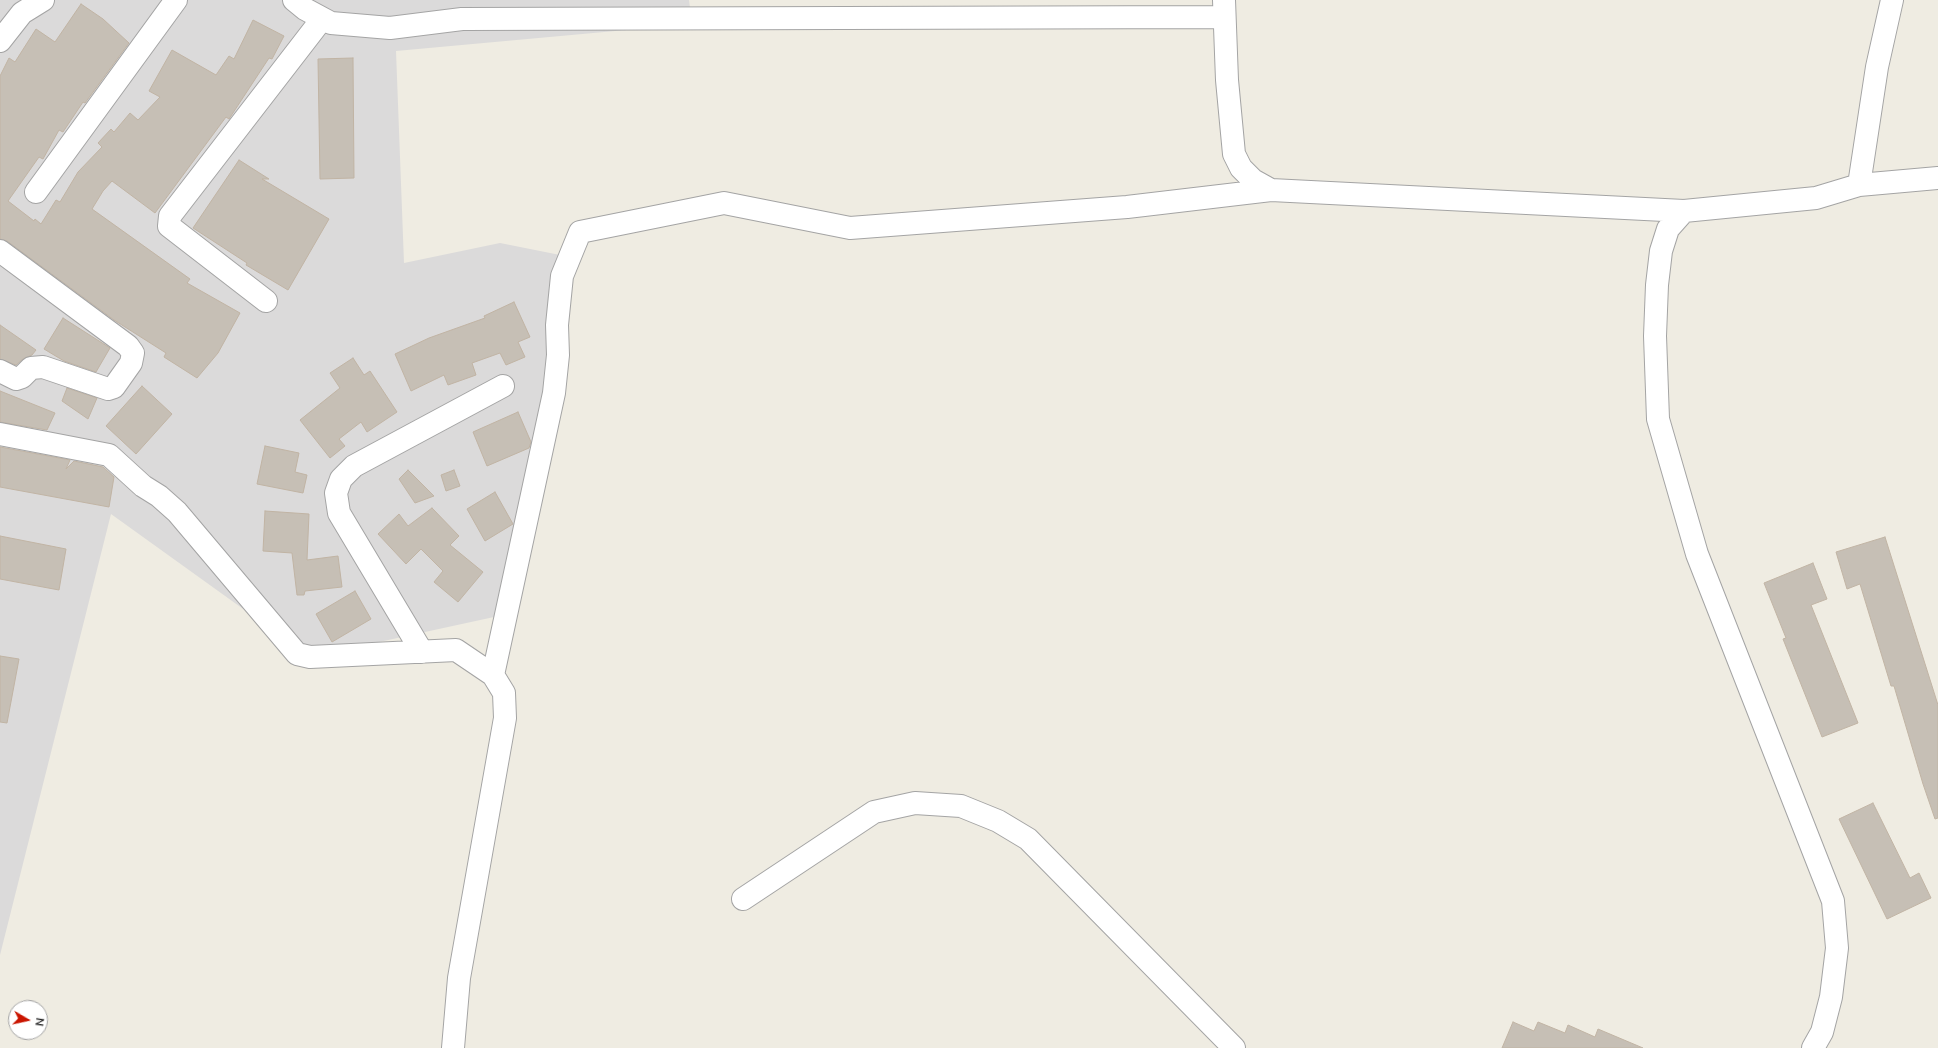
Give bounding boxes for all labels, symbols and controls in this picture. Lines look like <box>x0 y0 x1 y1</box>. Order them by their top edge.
north arrow <box>8 1000 48 1040</box>
text: N <box>31 1017 47 1027</box>

